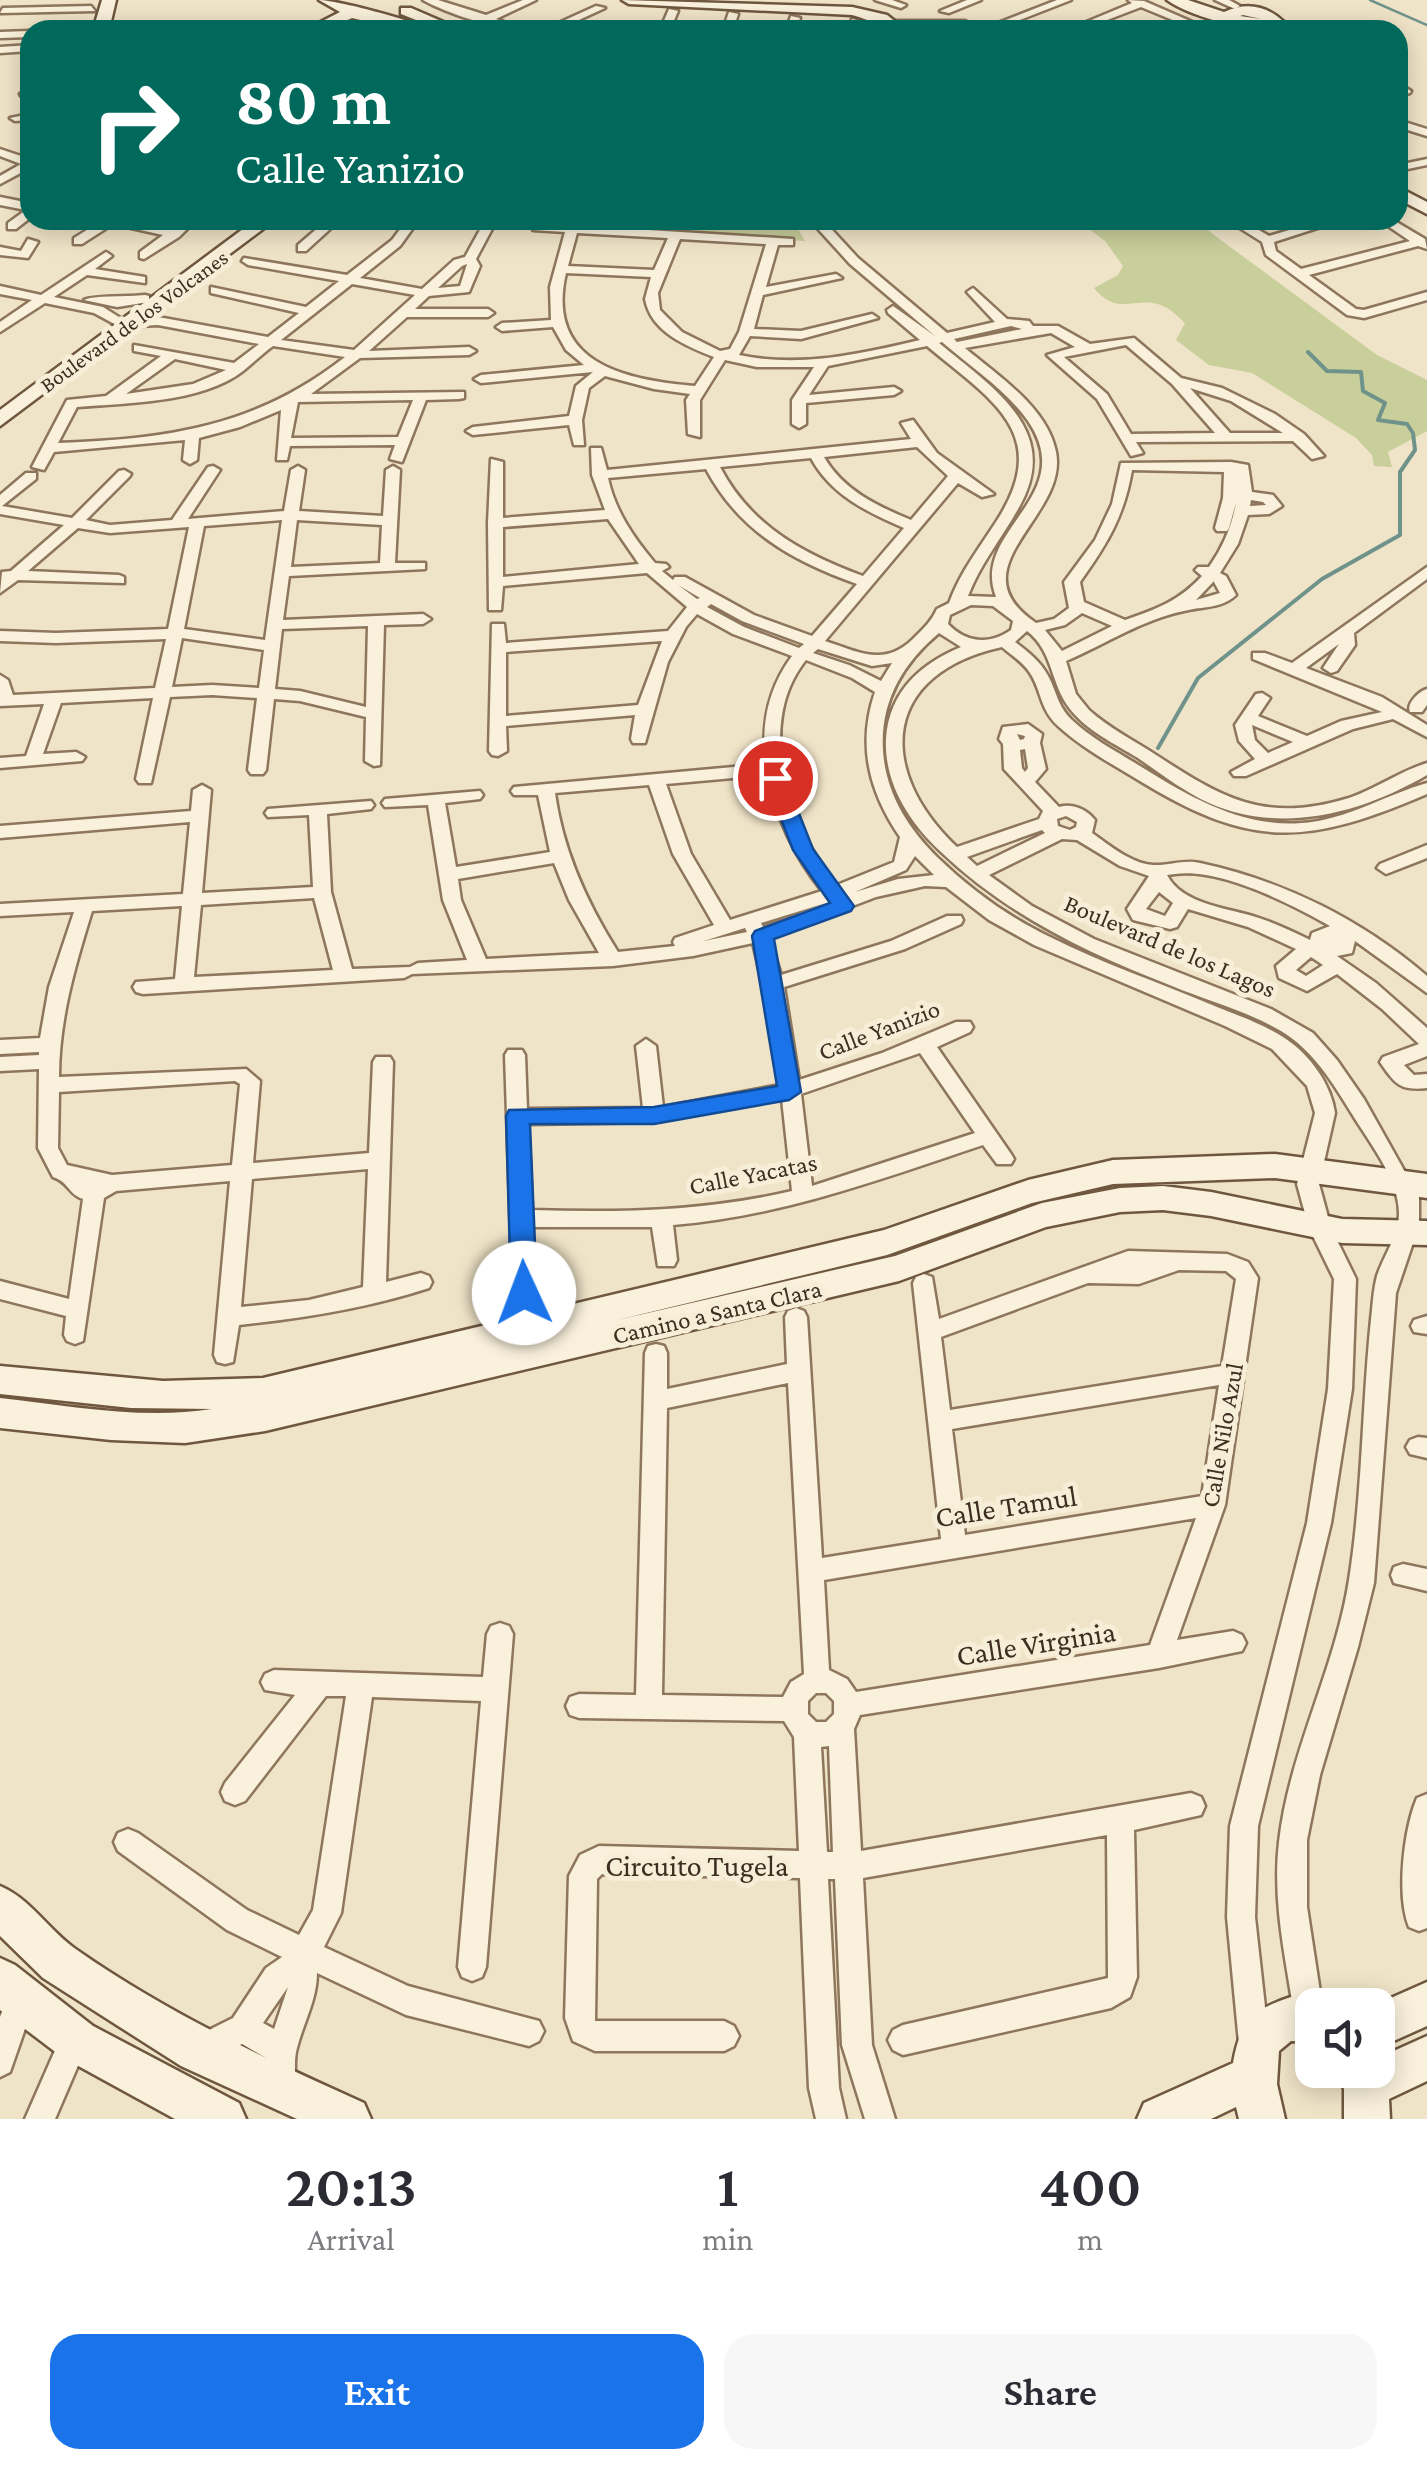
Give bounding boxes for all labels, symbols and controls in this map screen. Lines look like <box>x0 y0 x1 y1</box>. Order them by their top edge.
icon: right <box>70 60 200 190</box>
text: 80 m <box>235 61 391 139</box>
text: Calle Yanizio <box>235 143 465 193</box>
street label: Boulevard de los Volcanes <box>35 245 233 397</box>
pin <box>733 736 818 821</box>
icon: arrive <box>748 751 803 806</box>
street label: Boulevard de los Lagos <box>1060 889 1280 1004</box>
street label: Calle Yanizio <box>815 994 943 1066</box>
street label: Calle Yacatas <box>687 1148 819 1200</box>
position arrow <box>472 1241 576 1345</box>
street label: Camino a Santa Clara <box>610 1275 825 1349</box>
street label: Calle Nilo Azul <box>1196 1361 1248 1509</box>
street label: Calle Tamul <box>933 1478 1079 1533</box>
street label: Calle Virginia <box>954 1614 1118 1673</box>
street label: Circuito Tugela <box>605 1849 789 1883</box>
map controls <box>1295 1988 1395 2088</box>
button: sound <box>1295 1988 1395 2088</box>
text: 20:13 <box>285 2152 417 2219</box>
text: 1 <box>717 2152 739 2219</box>
text: 400 <box>1039 2152 1141 2219</box>
text: Arrival <box>308 2221 395 2257</box>
text: min <box>702 2221 753 2257</box>
text: m <box>1077 2221 1103 2257</box>
button: Exit <box>50 2334 704 2449</box>
button: Share <box>724 2334 1377 2449</box>

